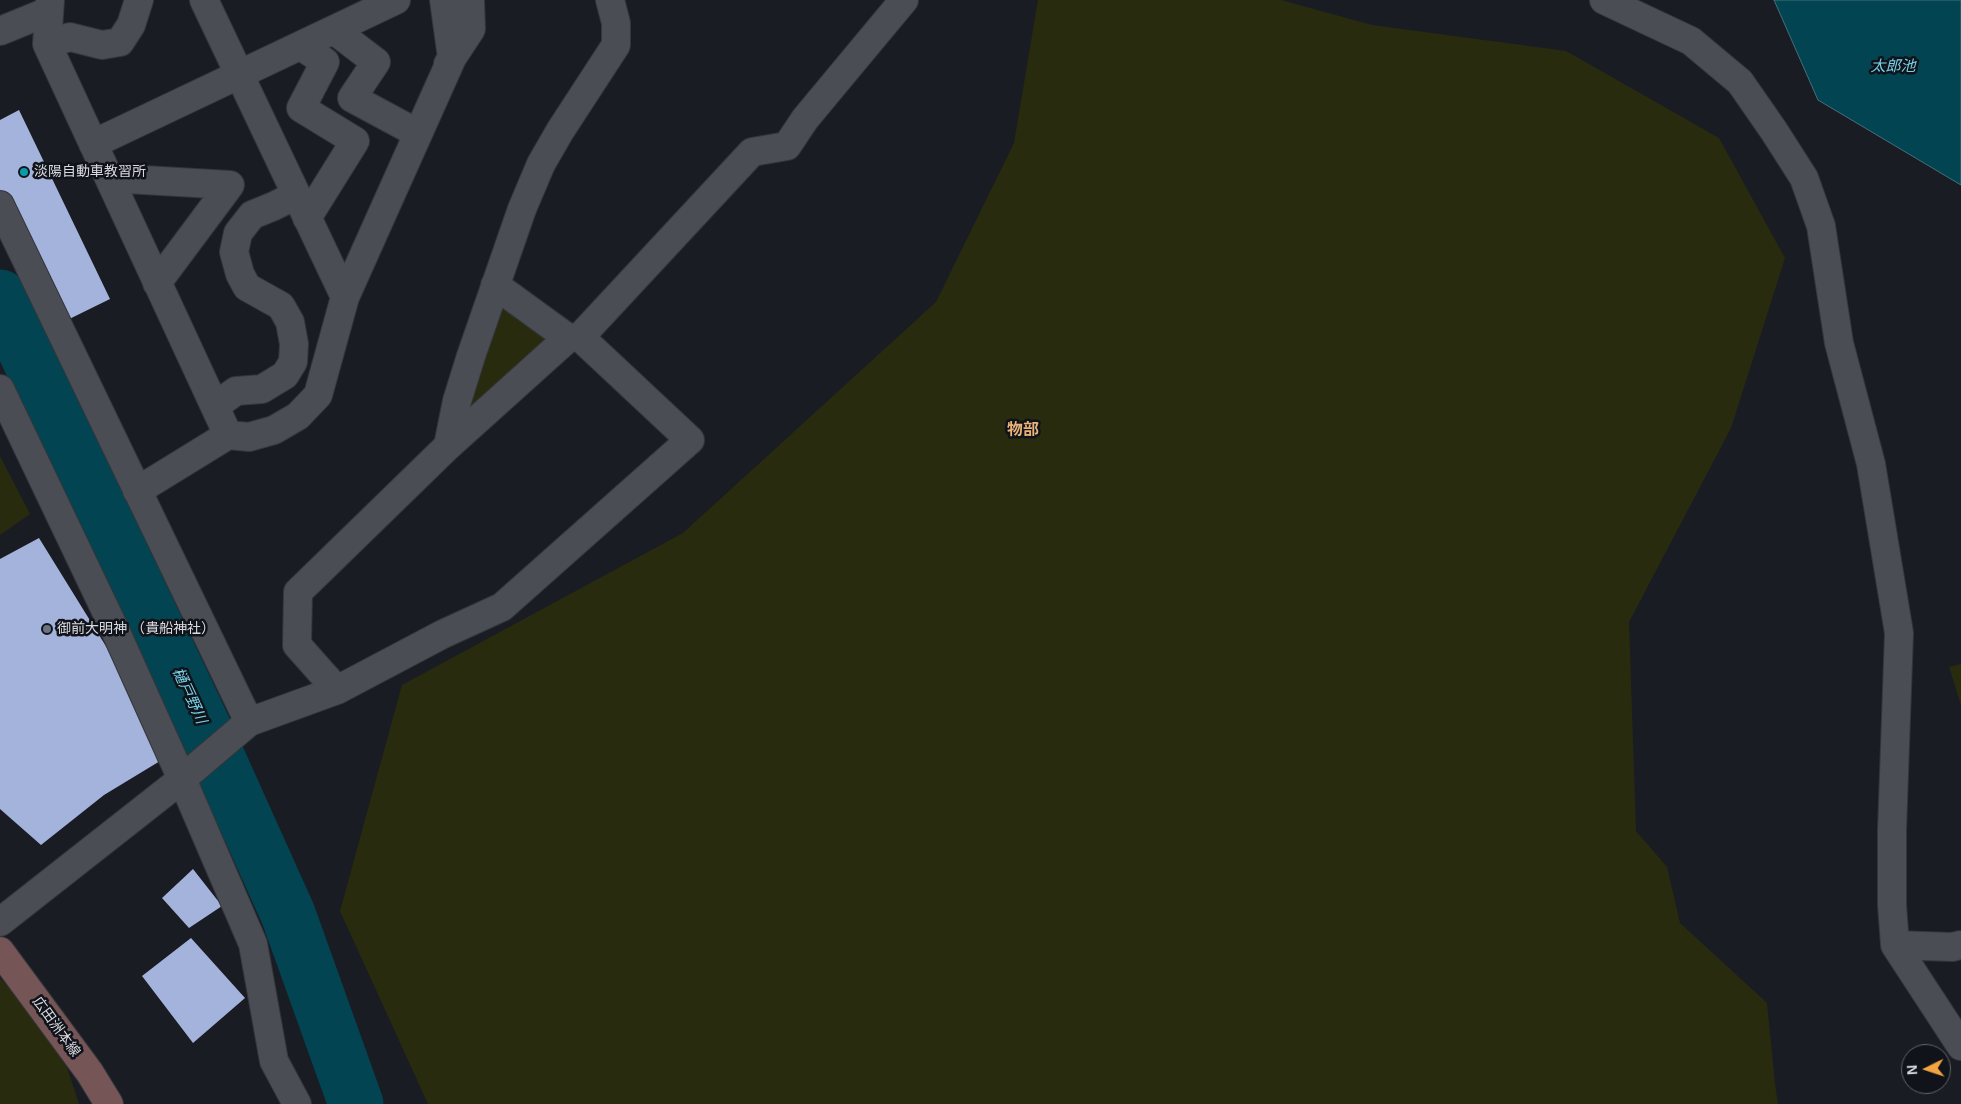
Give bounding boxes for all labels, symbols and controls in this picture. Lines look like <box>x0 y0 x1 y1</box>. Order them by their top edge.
water label: 太郎池 <box>1871 58 1915 76</box>
place label: 淡陽自動車教習所 <box>34 164 146 180</box>
marker: 淡陽自動車教習所 <box>18 166 30 178</box>
district label: 物部 <box>1007 421 1039 441</box>
place label: 御前大明神 （貴船神社） <box>57 621 215 637</box>
marker: 御前大明神 （貴船神社） <box>41 623 53 635</box>
water label: 樋戸野川 <box>168 665 210 727</box>
street label: 広田洲本線 <box>29 994 83 1060</box>
north arrow <box>1901 1044 1951 1094</box>
text: N <box>1904 1064 1920 1076</box>

